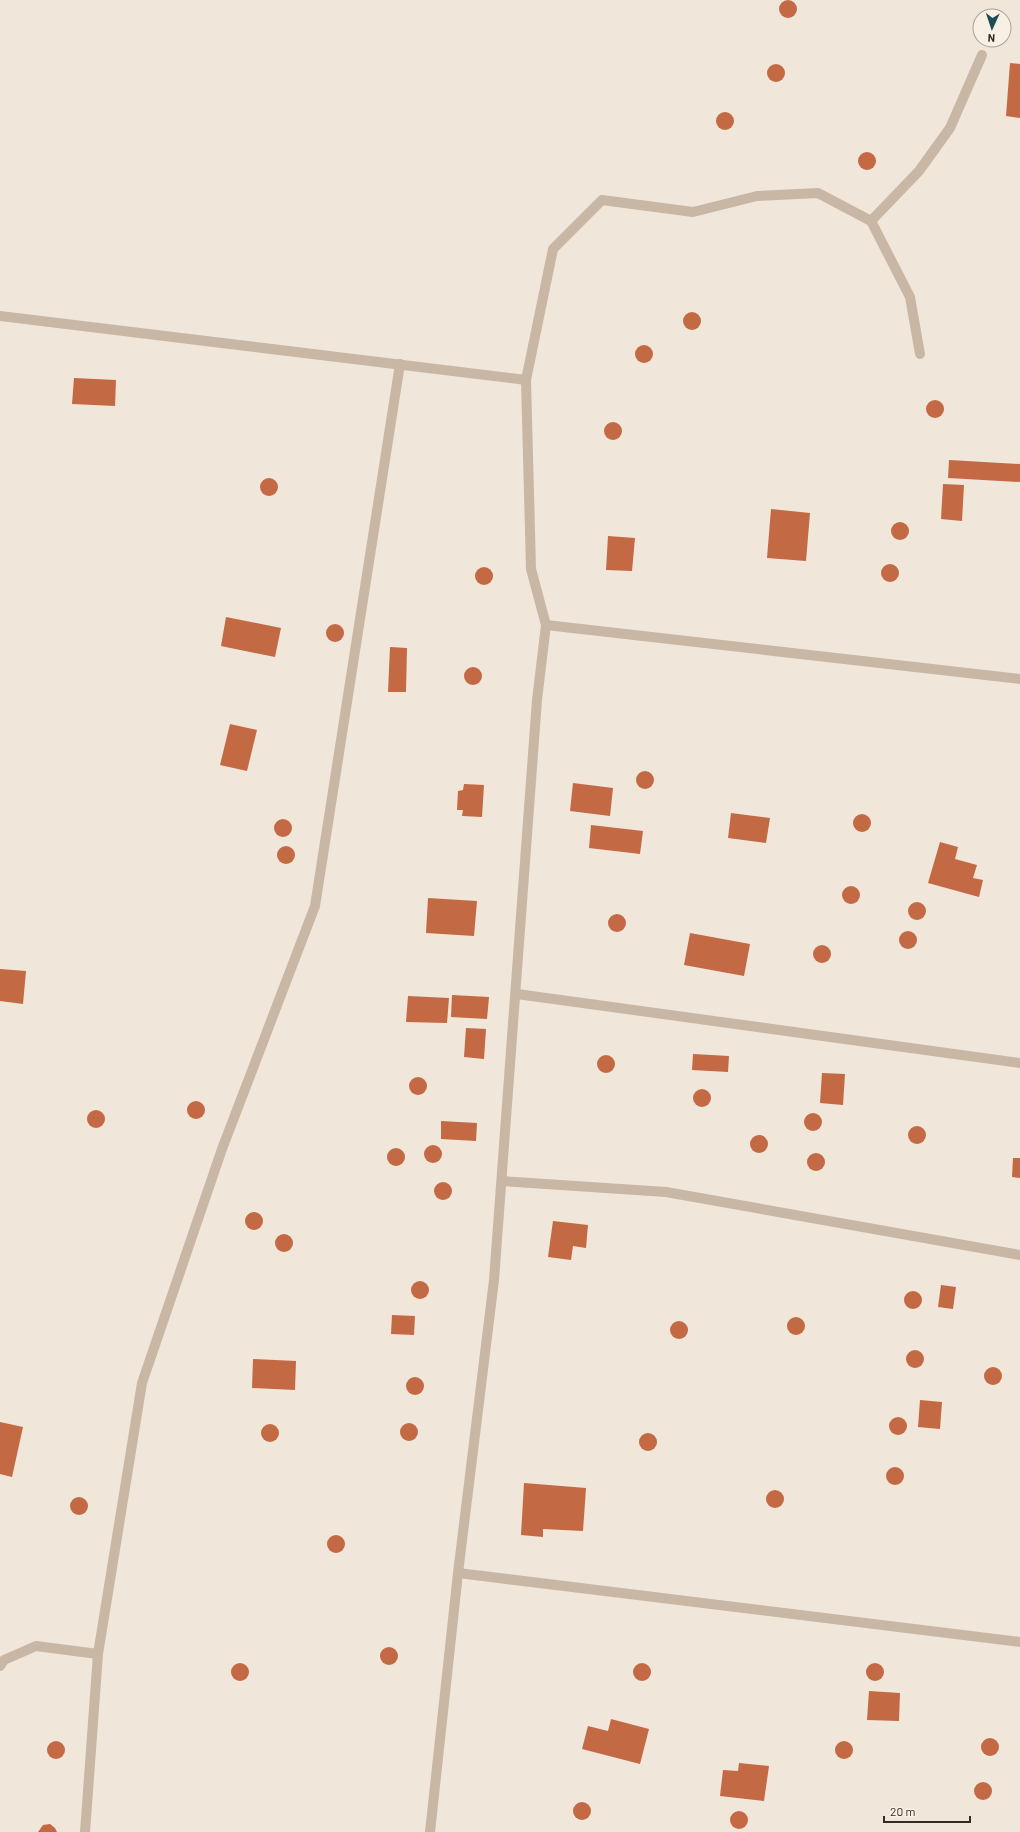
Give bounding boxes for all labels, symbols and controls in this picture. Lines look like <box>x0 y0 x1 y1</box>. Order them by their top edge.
north arrow <box>972 8 1012 48</box>
text: N <box>987 32 995 45</box>
scale bar <box>884 1798 970 1824</box>
text: 20 m <box>890 1804 916 1818</box>

